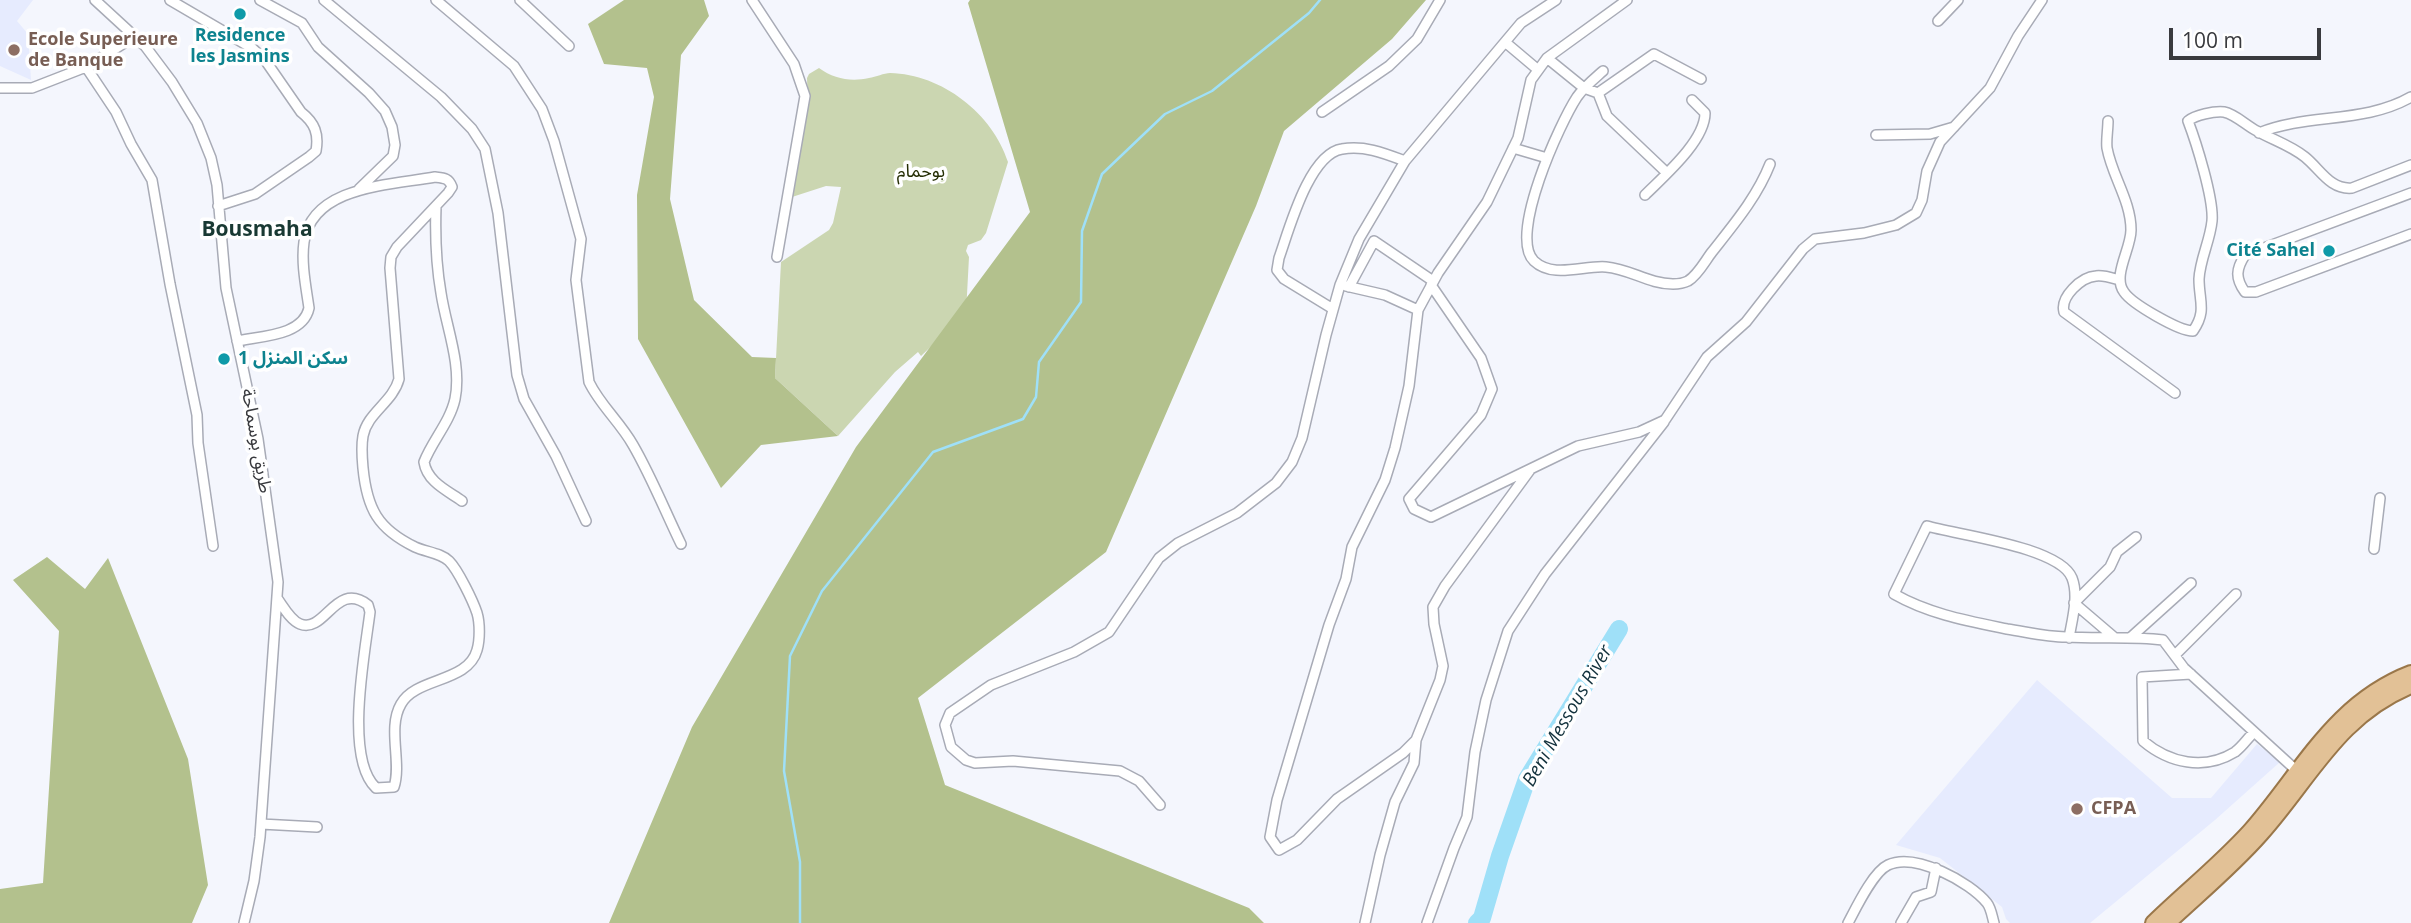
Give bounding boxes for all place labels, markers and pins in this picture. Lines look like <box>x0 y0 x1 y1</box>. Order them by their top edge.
marker: Residence les Jasmins <box>232 6 248 22</box>
place label: Residence les Jasmins <box>190 25 290 68</box>
place label: Ecole Superieure de Banque <box>28 29 178 72</box>
marker: Ecole Superieure de Banque <box>6 42 22 58</box>
place label: Cité Sahel <box>2226 240 2315 262</box>
marker: Cité Sahel <box>2321 243 2337 259</box>
place label: سكن المنزل 1 <box>238 348 348 370</box>
marker: سكن المنزل 1 <box>216 351 232 367</box>
place label: CFPA <box>2091 798 2136 820</box>
marker: CFPA <box>2069 801 2085 817</box>

